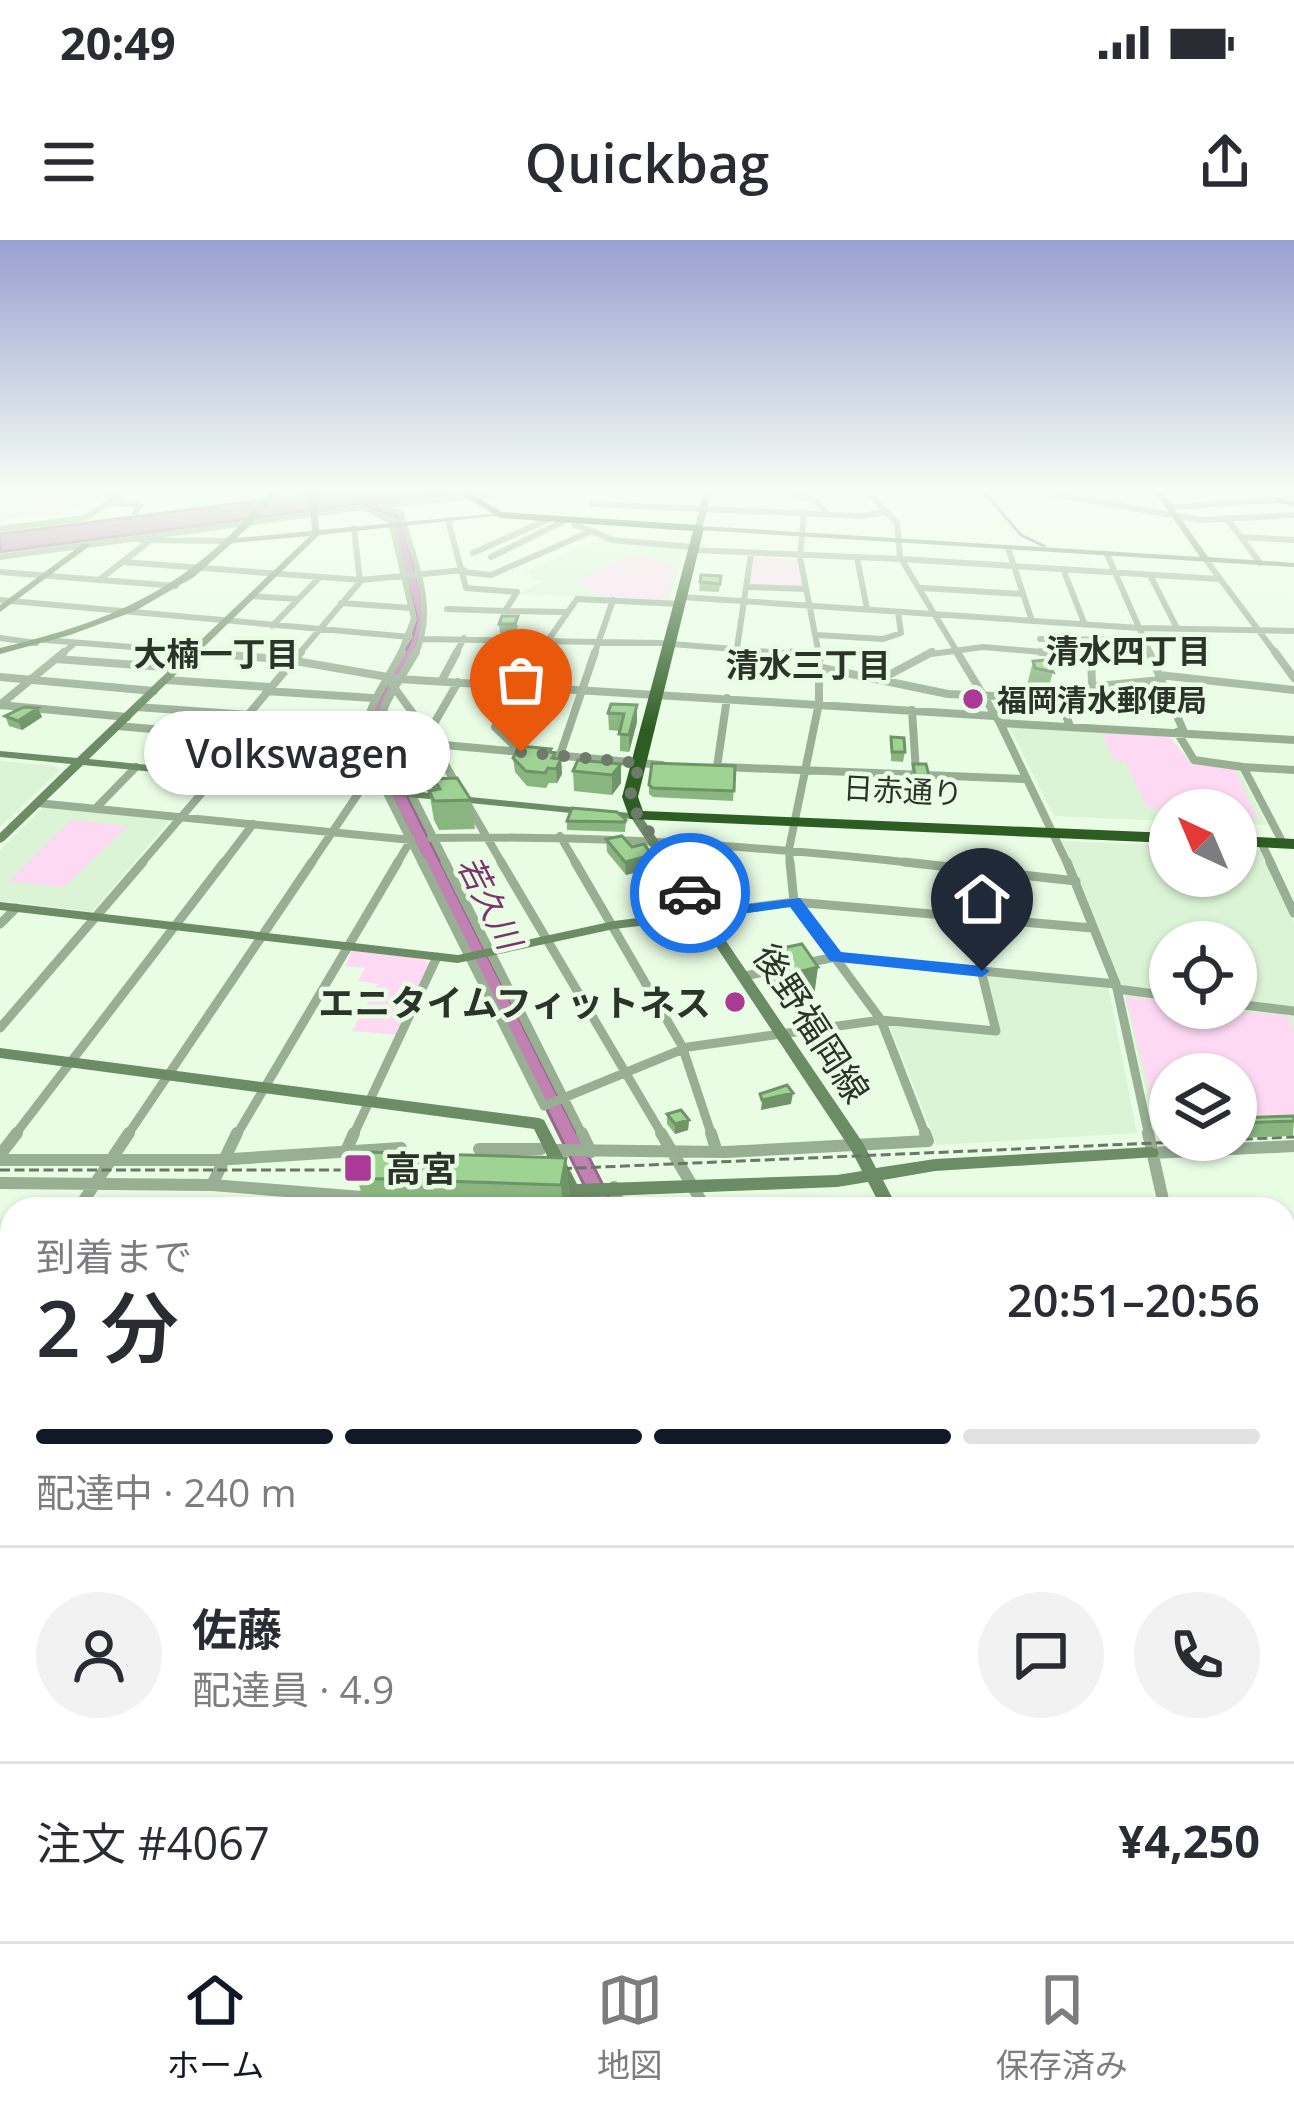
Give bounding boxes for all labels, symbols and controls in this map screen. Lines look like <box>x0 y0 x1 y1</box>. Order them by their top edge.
text: 20:49 <box>60 12 176 73</box>
text: Quickbag <box>525 125 769 199</box>
icon: menu <box>36 129 102 195</box>
icon: share <box>1192 129 1258 195</box>
district label: 清水四丁目 <box>1046 628 1211 673</box>
pin <box>470 629 572 752</box>
district label: 大楠一丁目 <box>134 631 299 676</box>
district label: 清水三丁目 <box>726 642 891 687</box>
icon: bag <box>488 647 554 713</box>
place label: 福岡清水郵便局 <box>997 679 1207 720</box>
marker: 福岡清水郵便局 <box>960 686 986 712</box>
callout: Volkswagen <box>143 710 449 794</box>
text: Volkswagen <box>185 726 409 779</box>
street label: 日赤通り <box>842 766 964 814</box>
north arrow <box>1149 789 1257 897</box>
map controls <box>1149 789 1257 1161</box>
courier <box>630 833 750 953</box>
water label: 若久川 <box>447 848 534 959</box>
pin <box>931 848 1033 971</box>
icon: car <box>657 860 723 926</box>
icon: home <box>949 866 1015 932</box>
button: locate <box>1149 921 1257 1029</box>
street label: 後野福岡線 <box>742 934 882 1112</box>
place label: エニタイムフィットネス <box>319 978 711 1027</box>
marker: エニタイムフィットネス <box>722 989 748 1015</box>
button: layers <box>1149 1053 1257 1161</box>
place label: 高宮 <box>385 1144 457 1193</box>
marker: 高宮 <box>342 1152 374 1184</box>
text: 到着まで <box>36 1229 192 1282</box>
text: 20:51–20:56 <box>1007 1269 1260 1330</box>
text: 2 分 <box>36 1274 179 1380</box>
text: 配達中 · 240 m <box>36 1465 297 1518</box>
button: person <box>36 1592 162 1718</box>
button: chat <box>978 1592 1104 1718</box>
button: phone <box>1134 1592 1260 1718</box>
text: 佐藤 <box>192 1598 282 1659</box>
text: 配達員 · 4.9 <box>192 1662 394 1715</box>
text: ¥4,250 <box>1119 1810 1260 1871</box>
text: 注文 #4067 <box>36 1812 270 1873</box>
tab: ホーム <box>166 1967 264 2087</box>
tab: 地図 <box>597 1967 663 2087</box>
tab: 保存済み <box>996 1967 1128 2087</box>

